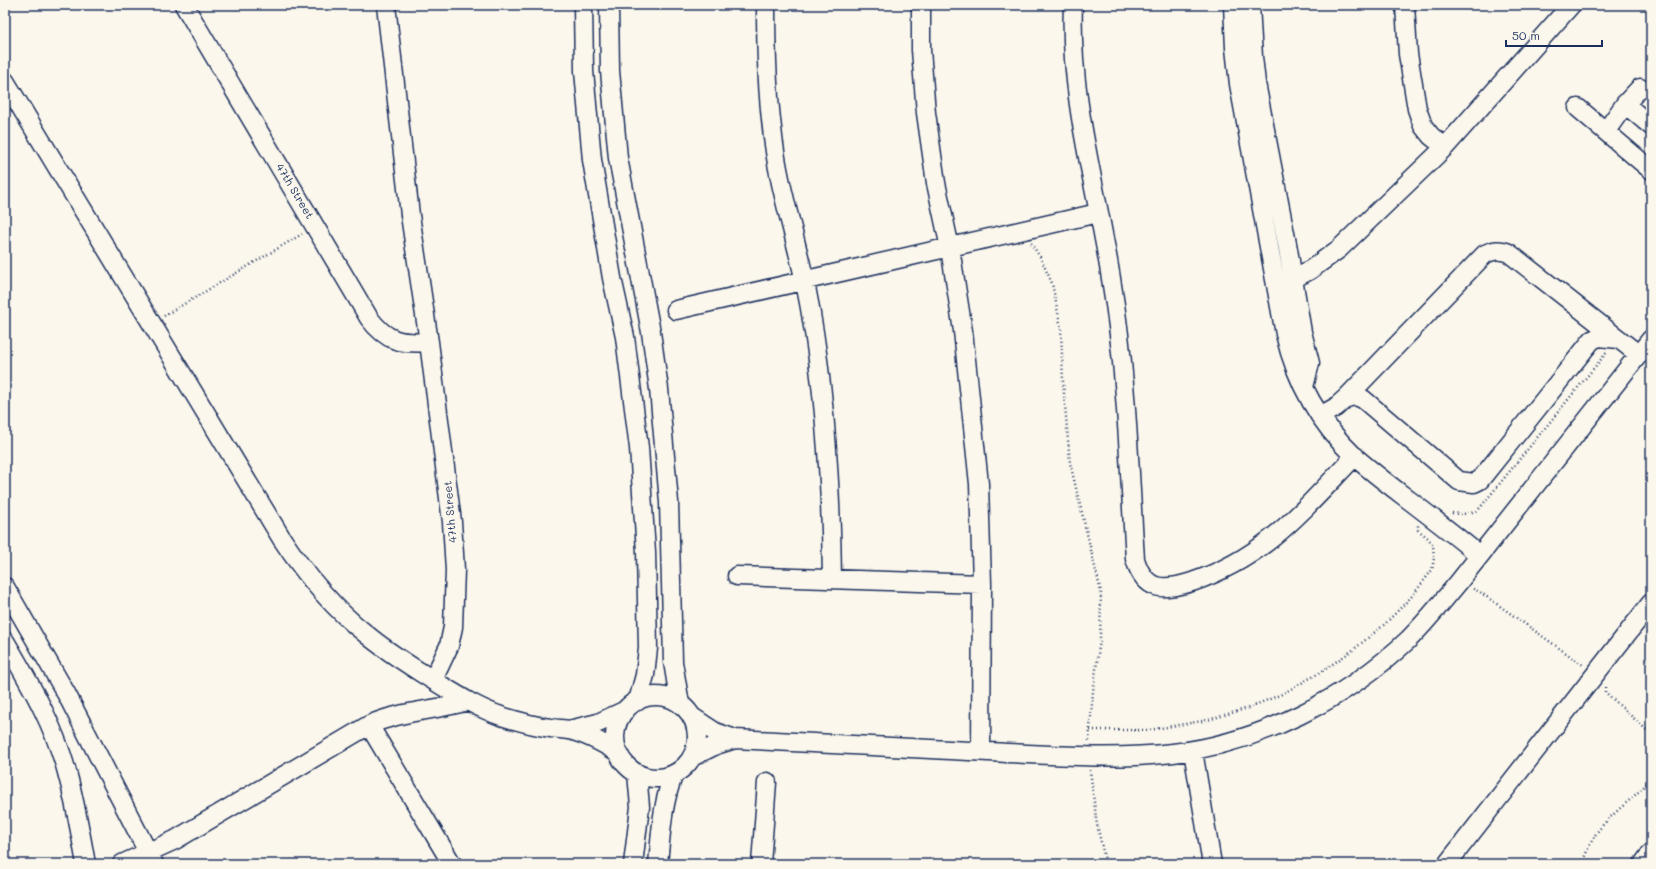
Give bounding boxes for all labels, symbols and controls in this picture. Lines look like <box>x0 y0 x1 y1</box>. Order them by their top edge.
scale bar <box>1506 22 1602 48</box>
text: 50 m <box>1512 27 1540 43</box>
street label: 47th Street <box>273 160 318 221</box>
street label: 47th Street <box>439 480 460 544</box>

